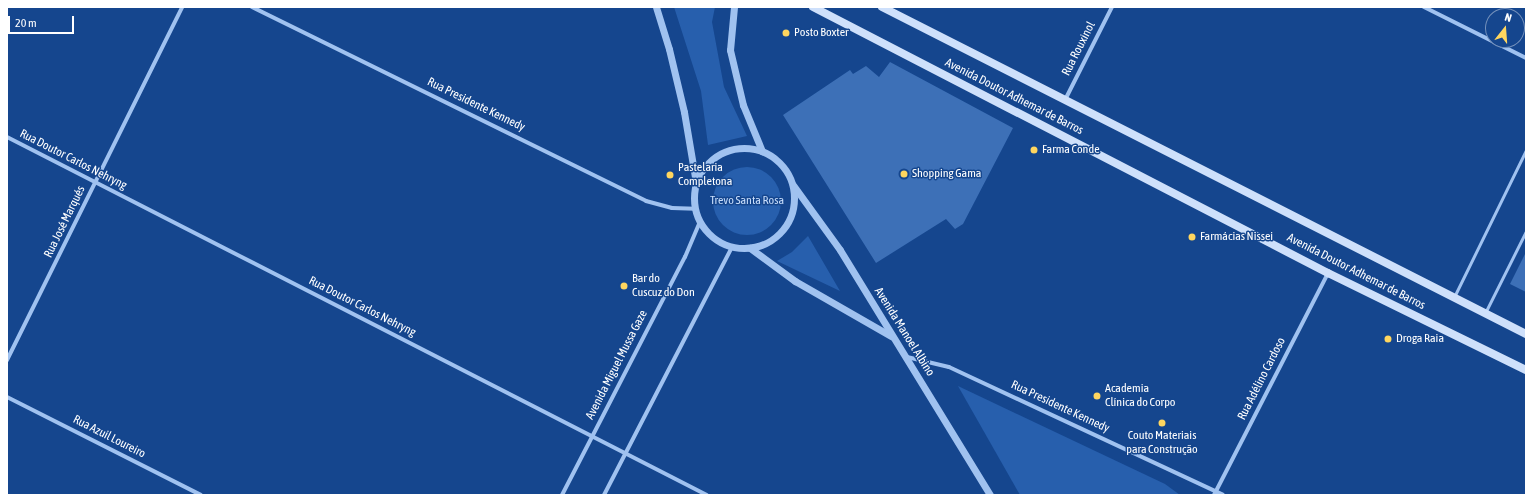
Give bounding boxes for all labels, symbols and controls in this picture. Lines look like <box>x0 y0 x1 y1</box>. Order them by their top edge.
scale bar <box>10 8 76 34</box>
north arrow <box>1485 8 1525 48</box>
text: N <box>1503 11 1513 24</box>
text: 20 m <box>15 16 37 30</box>
street label: Rua Rouxinol <box>1059 20 1099 78</box>
place label: Posto Boxter <box>794 26 849 40</box>
marker: Posto Boxter <box>781 28 791 38</box>
street label: Avenida Doutor Adhemar de Barros <box>942 56 1086 138</box>
street label: Rua Presidente Kennedy <box>425 75 527 135</box>
street label: Rua Doutor Carlos Nehryng <box>17 127 129 193</box>
place label: Farma Conde <box>1042 143 1100 157</box>
marker: Farma Conde <box>1029 145 1039 155</box>
place label: Pastelaria Completona <box>678 161 732 189</box>
place label: Shopping Gama <box>912 167 981 181</box>
marker: Shopping Gama <box>899 169 909 179</box>
marker: Pastelaria Completona <box>665 170 675 180</box>
street label: Rua José Marqués <box>41 184 89 260</box>
park label: Trevo Santa Rosa <box>710 194 784 208</box>
place label: Farmácias Nissei <box>1200 230 1273 244</box>
street label: Avenida Doutor Adhemar de Barros <box>1284 231 1428 313</box>
marker: Farmácias Nissei <box>1187 232 1197 242</box>
place label: Bar do Cuscuz do Don <box>632 272 695 300</box>
street label: Rua Doutor Carlos Nehryng <box>306 274 418 340</box>
marker: Bar do Cuscuz do Don <box>619 281 629 291</box>
street label: Avenida Manoel Albino <box>871 285 937 379</box>
street label: Avenida Miguel Mussa Gaze <box>583 308 651 422</box>
place label: Droga Raia <box>1396 332 1444 346</box>
marker: Droga Raia <box>1383 334 1393 344</box>
street label: Rua Adélino Cardoso <box>1235 335 1289 423</box>
street label: Rua Presidente Kennedy <box>1008 378 1112 436</box>
place label: Academia Clínica do Corpo <box>1105 382 1175 410</box>
marker: Academia Clínica do Corpo <box>1092 391 1102 401</box>
street label: Rua Azuil Loureiro <box>70 413 148 461</box>
marker: Couto Materiais para Construção <box>1157 418 1167 428</box>
place label: Couto Materiais para Construção <box>1126 429 1198 457</box>

